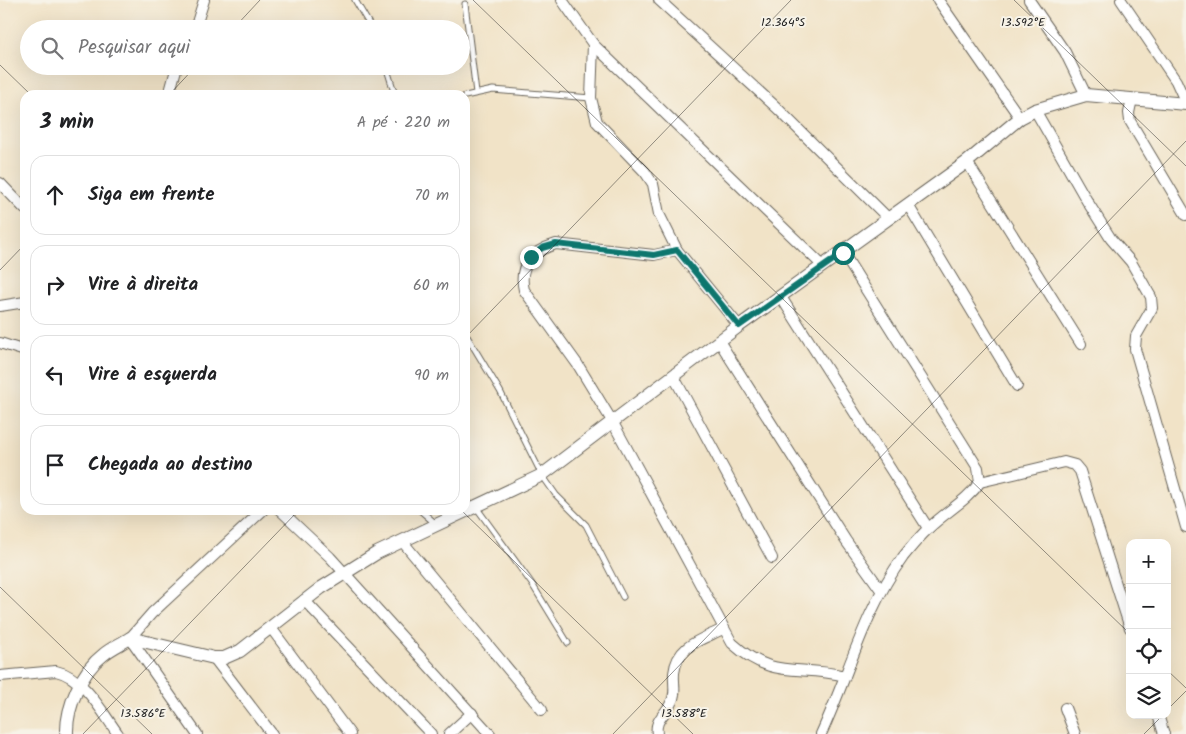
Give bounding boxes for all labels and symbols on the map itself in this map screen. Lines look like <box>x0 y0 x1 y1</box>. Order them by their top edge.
text: 12.364°S <box>761 13 806 32</box>
text: 13.592°E <box>1001 13 1046 32</box>
route start <box>832 242 855 265</box>
route end <box>520 246 543 269</box>
text: 13.586°E <box>121 704 166 723</box>
text: 13.588°E <box>661 704 708 723</box>

